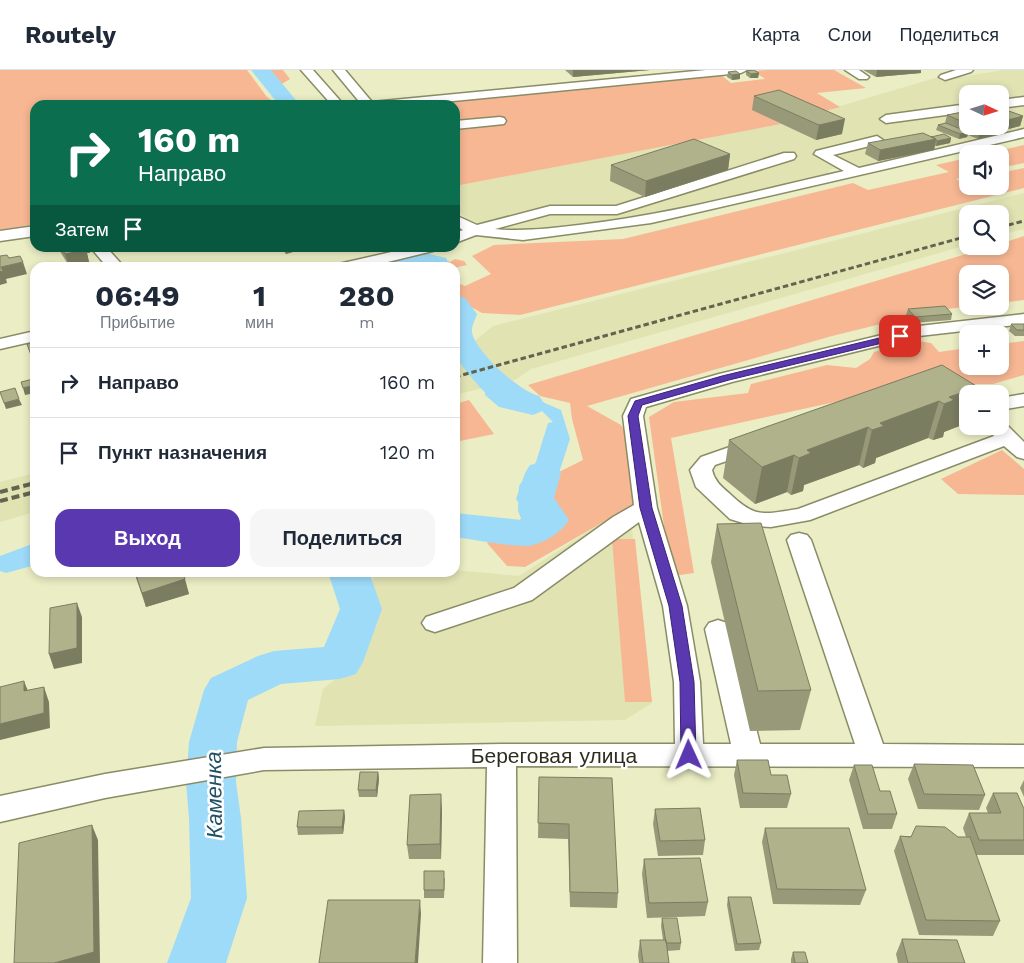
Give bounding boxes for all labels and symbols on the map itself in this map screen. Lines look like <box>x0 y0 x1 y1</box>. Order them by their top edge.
north arrow <box>959 85 1009 135</box>
pin <box>879 315 921 357</box>
position arrow <box>662 728 714 780</box>
street label: Береговая улица <box>471 743 638 768</box>
water label: Каменка <box>201 751 227 839</box>

